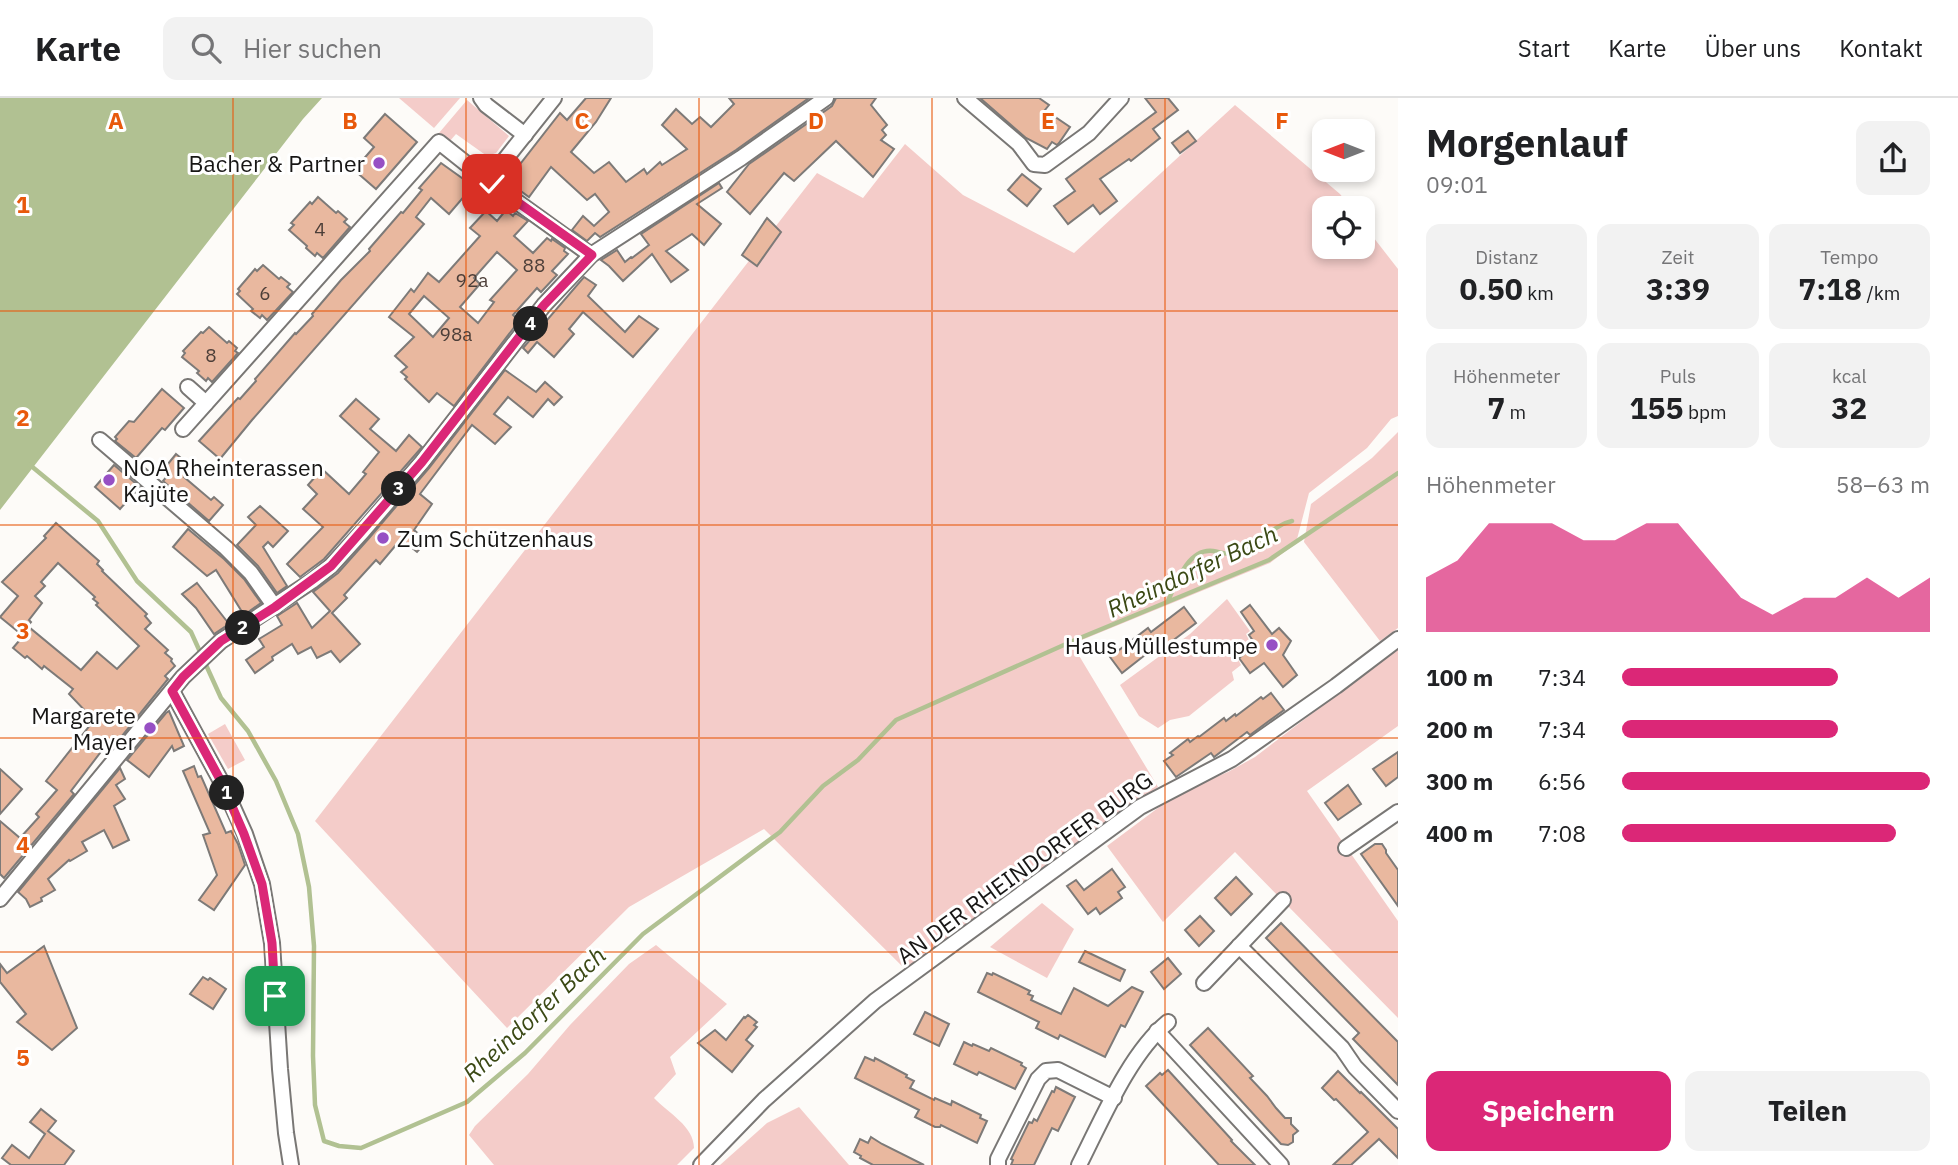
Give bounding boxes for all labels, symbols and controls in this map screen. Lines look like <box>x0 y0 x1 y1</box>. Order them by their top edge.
search box <box>163 17 653 80</box>
text: Karte <box>35 27 121 70</box>
icon: search <box>187 29 225 67</box>
text: Hier suchen <box>243 31 382 65</box>
text: Start <box>1518 32 1570 64</box>
text: Karte <box>1608 32 1666 64</box>
text: Über uns <box>1704 32 1801 64</box>
text: Kontakt <box>1839 32 1923 64</box>
text: A <box>108 105 124 135</box>
text: B <box>342 105 358 135</box>
text: C <box>575 105 590 135</box>
text: D <box>808 105 824 135</box>
text: E <box>1041 105 1055 135</box>
text: F <box>1275 105 1289 135</box>
text: Morgenlauf <box>1426 118 1628 167</box>
north arrow <box>1312 119 1376 182</box>
map controls <box>1312 119 1375 259</box>
button: share <box>1856 121 1930 195</box>
place label: Bacher & Partner <box>188 148 366 178</box>
pin <box>462 154 522 214</box>
marker: Bacher & Partner <box>371 155 387 171</box>
icon: check <box>473 165 511 203</box>
text: 09:01 <box>1426 169 1488 199</box>
text: 1 <box>16 189 30 219</box>
button: locate <box>1312 196 1375 259</box>
house number: 4 <box>314 217 326 241</box>
text: Distanz <box>1475 245 1538 269</box>
text: Zeit <box>1662 245 1694 269</box>
text: Tempo <box>1820 245 1878 269</box>
house number: 88 <box>523 253 545 277</box>
house number: 92a <box>456 268 488 292</box>
text: 0.50 <box>1459 269 1523 308</box>
text: 3:39 <box>1646 269 1710 308</box>
text: 7:18 <box>1798 269 1862 308</box>
house number: 6 <box>259 281 271 305</box>
text: km <box>1523 281 1554 305</box>
text: /km <box>1862 281 1900 305</box>
pin: 4 <box>514 306 548 342</box>
text: 4 <box>525 311 536 335</box>
house number: 98a <box>440 322 472 346</box>
house number: 8 <box>205 343 217 367</box>
text: Höhenmeter <box>1453 364 1560 388</box>
text: Puls <box>1660 364 1696 388</box>
text: kcal <box>1832 364 1867 388</box>
text: 7 <box>1487 388 1505 427</box>
text: 155 <box>1629 388 1683 427</box>
text: 32 <box>1831 388 1867 427</box>
text: m <box>1505 400 1526 424</box>
text: bpm <box>1683 400 1727 424</box>
text: 2 <box>16 402 30 432</box>
place label: NOA Rheinterassen Kajüte <box>123 452 324 508</box>
text: Höhenmeter <box>1426 469 1556 499</box>
text: 58–63 m <box>1836 469 1930 499</box>
marker: NOA Rheinterassen Kajüte <box>101 472 117 488</box>
pin: 3 <box>382 472 416 506</box>
text: 3 <box>393 476 404 500</box>
water label: Rheindorfer Bach <box>1101 517 1283 625</box>
place label: Zum Schützenhaus <box>397 523 594 553</box>
marker: Zum Schützenhaus <box>375 530 391 546</box>
pin: 2 <box>226 610 260 646</box>
text: 3 <box>16 615 30 645</box>
text: 2 <box>237 615 248 639</box>
place label: Haus Müllestumpe <box>1065 630 1258 660</box>
marker: Haus Müllestumpe <box>1264 637 1280 653</box>
text: 100 m <box>1426 662 1493 692</box>
text: 7:34 <box>1538 662 1586 692</box>
place label: Margarete Mayer <box>31 700 137 756</box>
text: 200 m <box>1426 714 1493 744</box>
text: 7:34 <box>1538 714 1586 744</box>
marker: Margarete Mayer <box>142 720 158 736</box>
street label: AN DER RHEINDORFER BURG <box>890 764 1158 970</box>
text: 300 m <box>1426 766 1493 796</box>
text: 6:56 <box>1538 766 1586 796</box>
pin: 1 <box>210 776 244 810</box>
text: 1 <box>221 780 232 804</box>
text: 400 m <box>1426 818 1493 848</box>
text: 7:08 <box>1538 818 1586 848</box>
text: 4 <box>16 829 30 859</box>
water label: Rheindorfer Bach <box>455 939 613 1089</box>
pin <box>245 966 305 1026</box>
icon: arrive <box>256 977 294 1015</box>
text: 5 <box>16 1042 30 1072</box>
button: Speichern <box>1426 1071 1671 1151</box>
button: Teilen <box>1685 1071 1930 1151</box>

